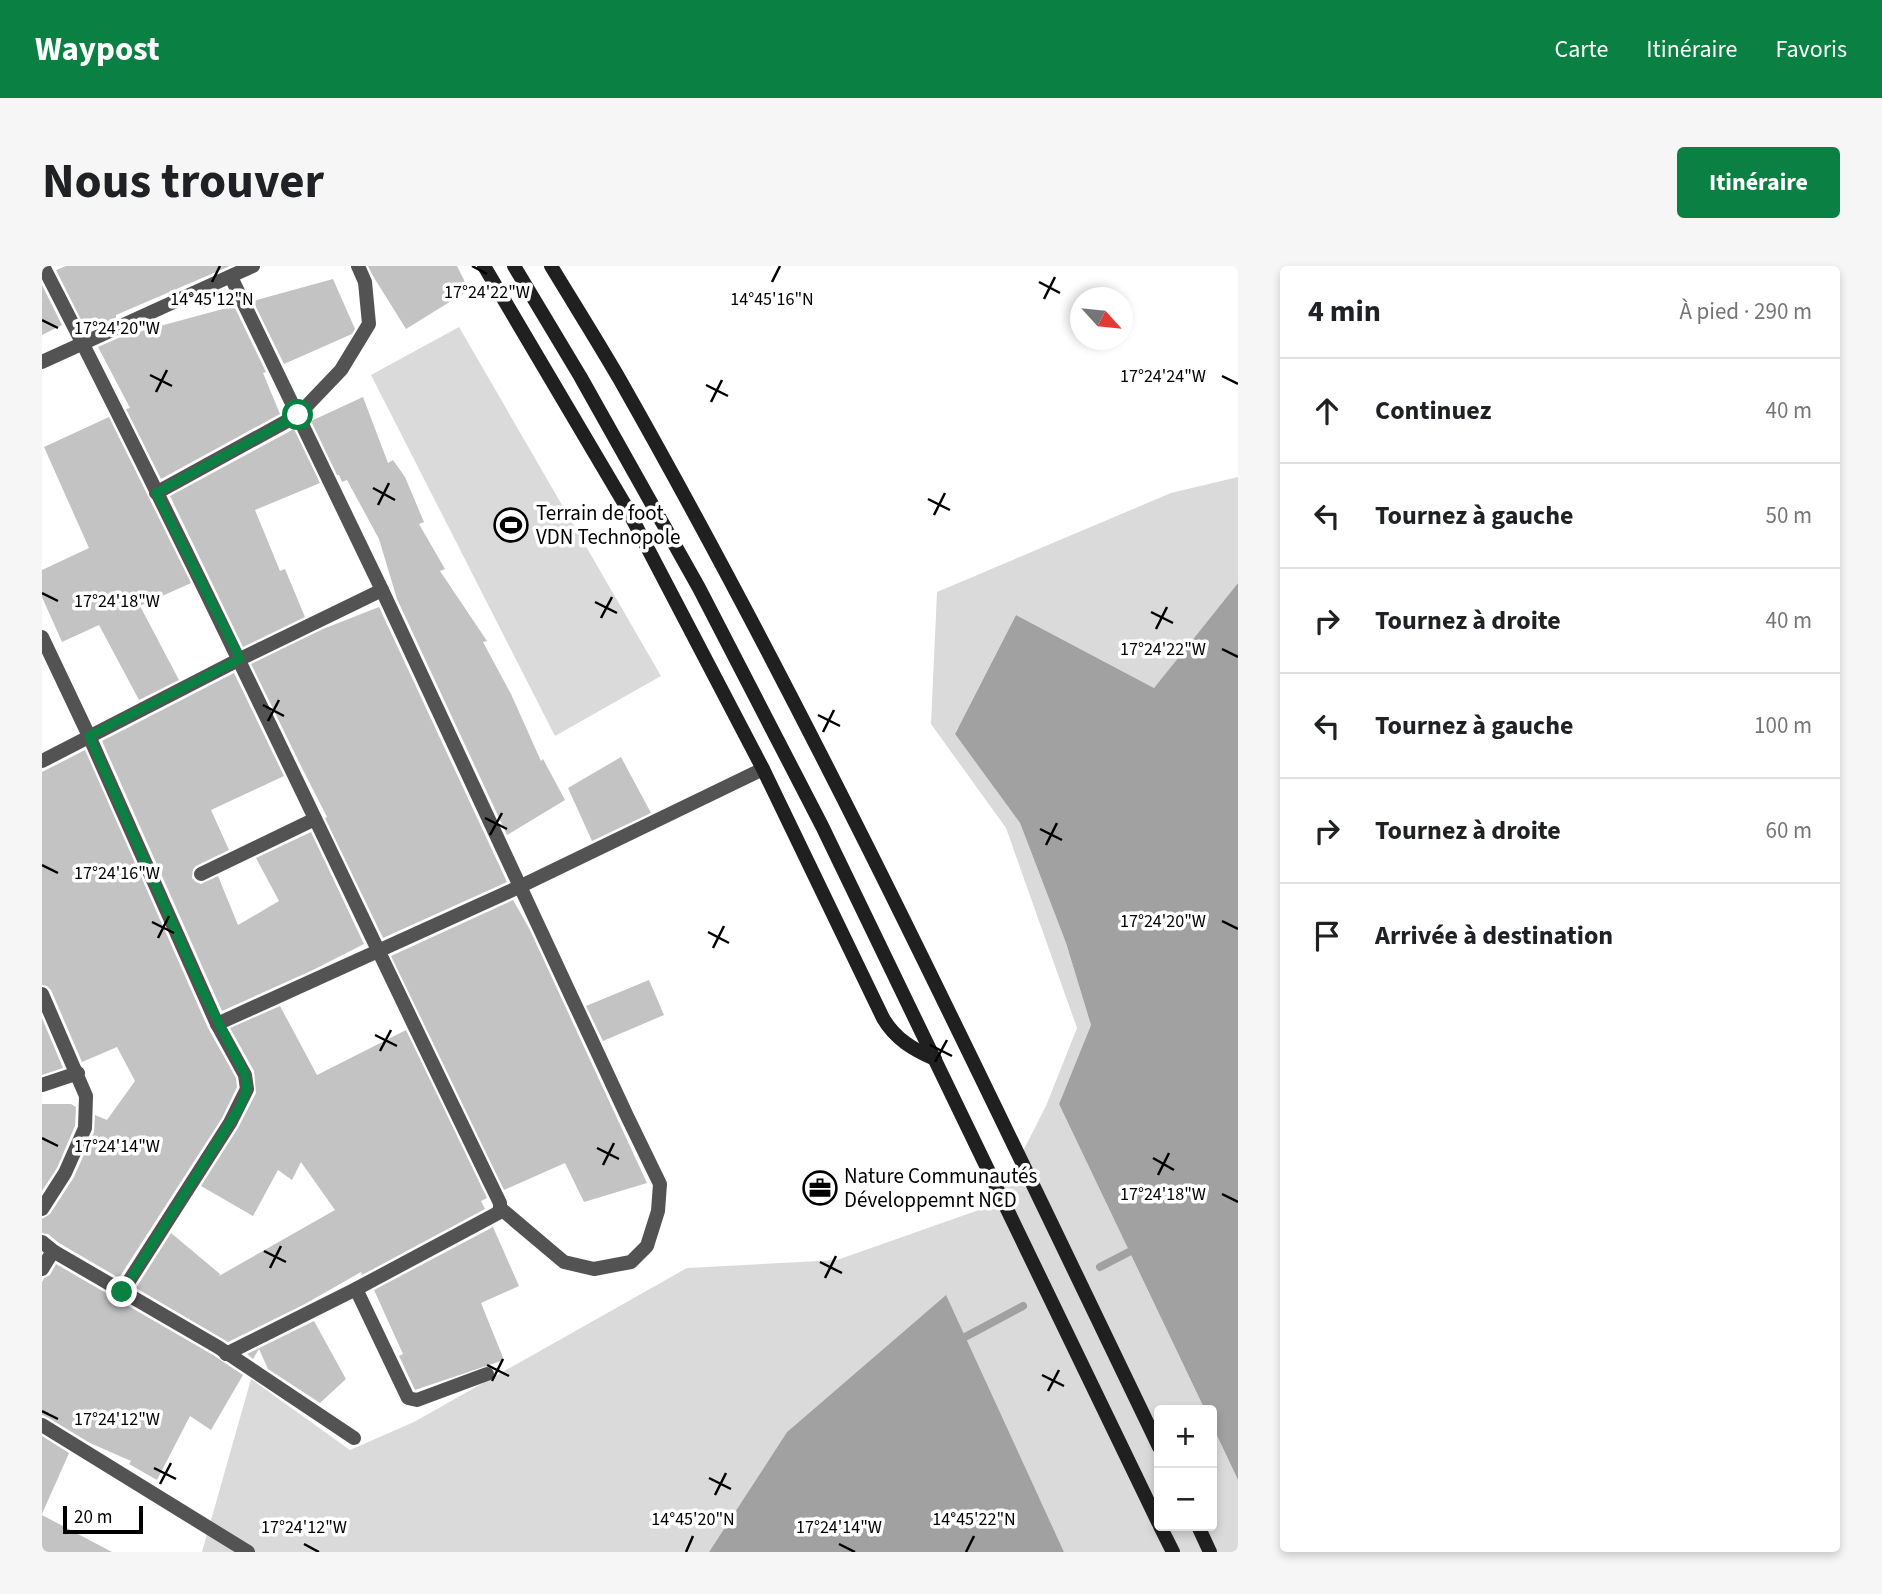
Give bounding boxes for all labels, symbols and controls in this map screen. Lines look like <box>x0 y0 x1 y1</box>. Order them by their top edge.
text: Waypost <box>35 26 160 73</box>
text: Carte <box>1554 32 1608 67</box>
text: Itinéraire <box>1646 32 1737 67</box>
text: Favoris <box>1775 32 1847 67</box>
text: Nous trouver <box>42 147 324 217</box>
button: Itinéraire <box>1677 147 1840 218</box>
text: 17°24'22"W <box>444 280 530 305</box>
text: 14°45'12"N <box>170 287 254 312</box>
text: 14°45'16"N <box>730 287 814 312</box>
north arrow <box>1070 287 1133 350</box>
text: 4 min <box>1308 290 1381 333</box>
text: À pied · 290 m <box>1679 295 1812 328</box>
text: 17°24'20"W <box>74 316 160 341</box>
text: 17°24'24"W <box>1120 364 1206 389</box>
icon: ahead <box>1308 392 1346 430</box>
text: Continuez <box>1375 392 1491 429</box>
text: 40 m <box>1765 394 1812 427</box>
route start <box>282 399 313 430</box>
icon: left <box>1308 497 1346 535</box>
text: Tournez à gauche <box>1375 497 1574 534</box>
place label: Terrain de foot VDN Technopole <box>536 498 680 552</box>
text: 50 m <box>1765 499 1812 532</box>
sports icon: Terrain de foot VDN Technopole <box>492 506 530 544</box>
text: 17°24'18"W <box>74 589 160 614</box>
icon: right <box>1308 602 1346 640</box>
text: Tournez à droite <box>1375 602 1561 639</box>
text: 40 m <box>1765 604 1812 637</box>
text: 17°24'22"W <box>1120 637 1206 662</box>
icon: left <box>1308 707 1346 745</box>
text: Tournez à gauche <box>1375 707 1574 744</box>
text: 100 m <box>1754 709 1812 742</box>
icon: right <box>1308 812 1346 850</box>
text: Tournez à droite <box>1375 812 1561 849</box>
text: 60 m <box>1765 814 1812 847</box>
text: 17°24'16"W <box>74 861 160 886</box>
text: 17°24'20"W <box>1120 909 1206 934</box>
icon: arrive <box>1308 917 1346 955</box>
text: Arrivée à destination <box>1375 917 1613 954</box>
text: 17°24'14"W <box>74 1134 160 1159</box>
place label: Nature Communautés Développemnt NCD <box>844 1161 1037 1215</box>
office icon: Nature Communautés Développemnt NCD <box>801 1169 839 1207</box>
text: 17°24'18"W <box>1120 1182 1206 1207</box>
route end <box>106 1276 137 1307</box>
map controls <box>1154 1405 1217 1531</box>
button: + <box>1154 1405 1217 1468</box>
text: 17°24'12"W <box>74 1407 160 1432</box>
button: − <box>1154 1468 1217 1531</box>
scale bar <box>63 1503 144 1535</box>
text: 20 m <box>74 1504 112 1531</box>
text: 14°45'20"N <box>651 1507 735 1532</box>
text: 14°45'22"N <box>932 1507 1016 1532</box>
text: 17°24'12"W <box>261 1515 347 1540</box>
text: 17°24'14"W <box>796 1515 882 1540</box>

